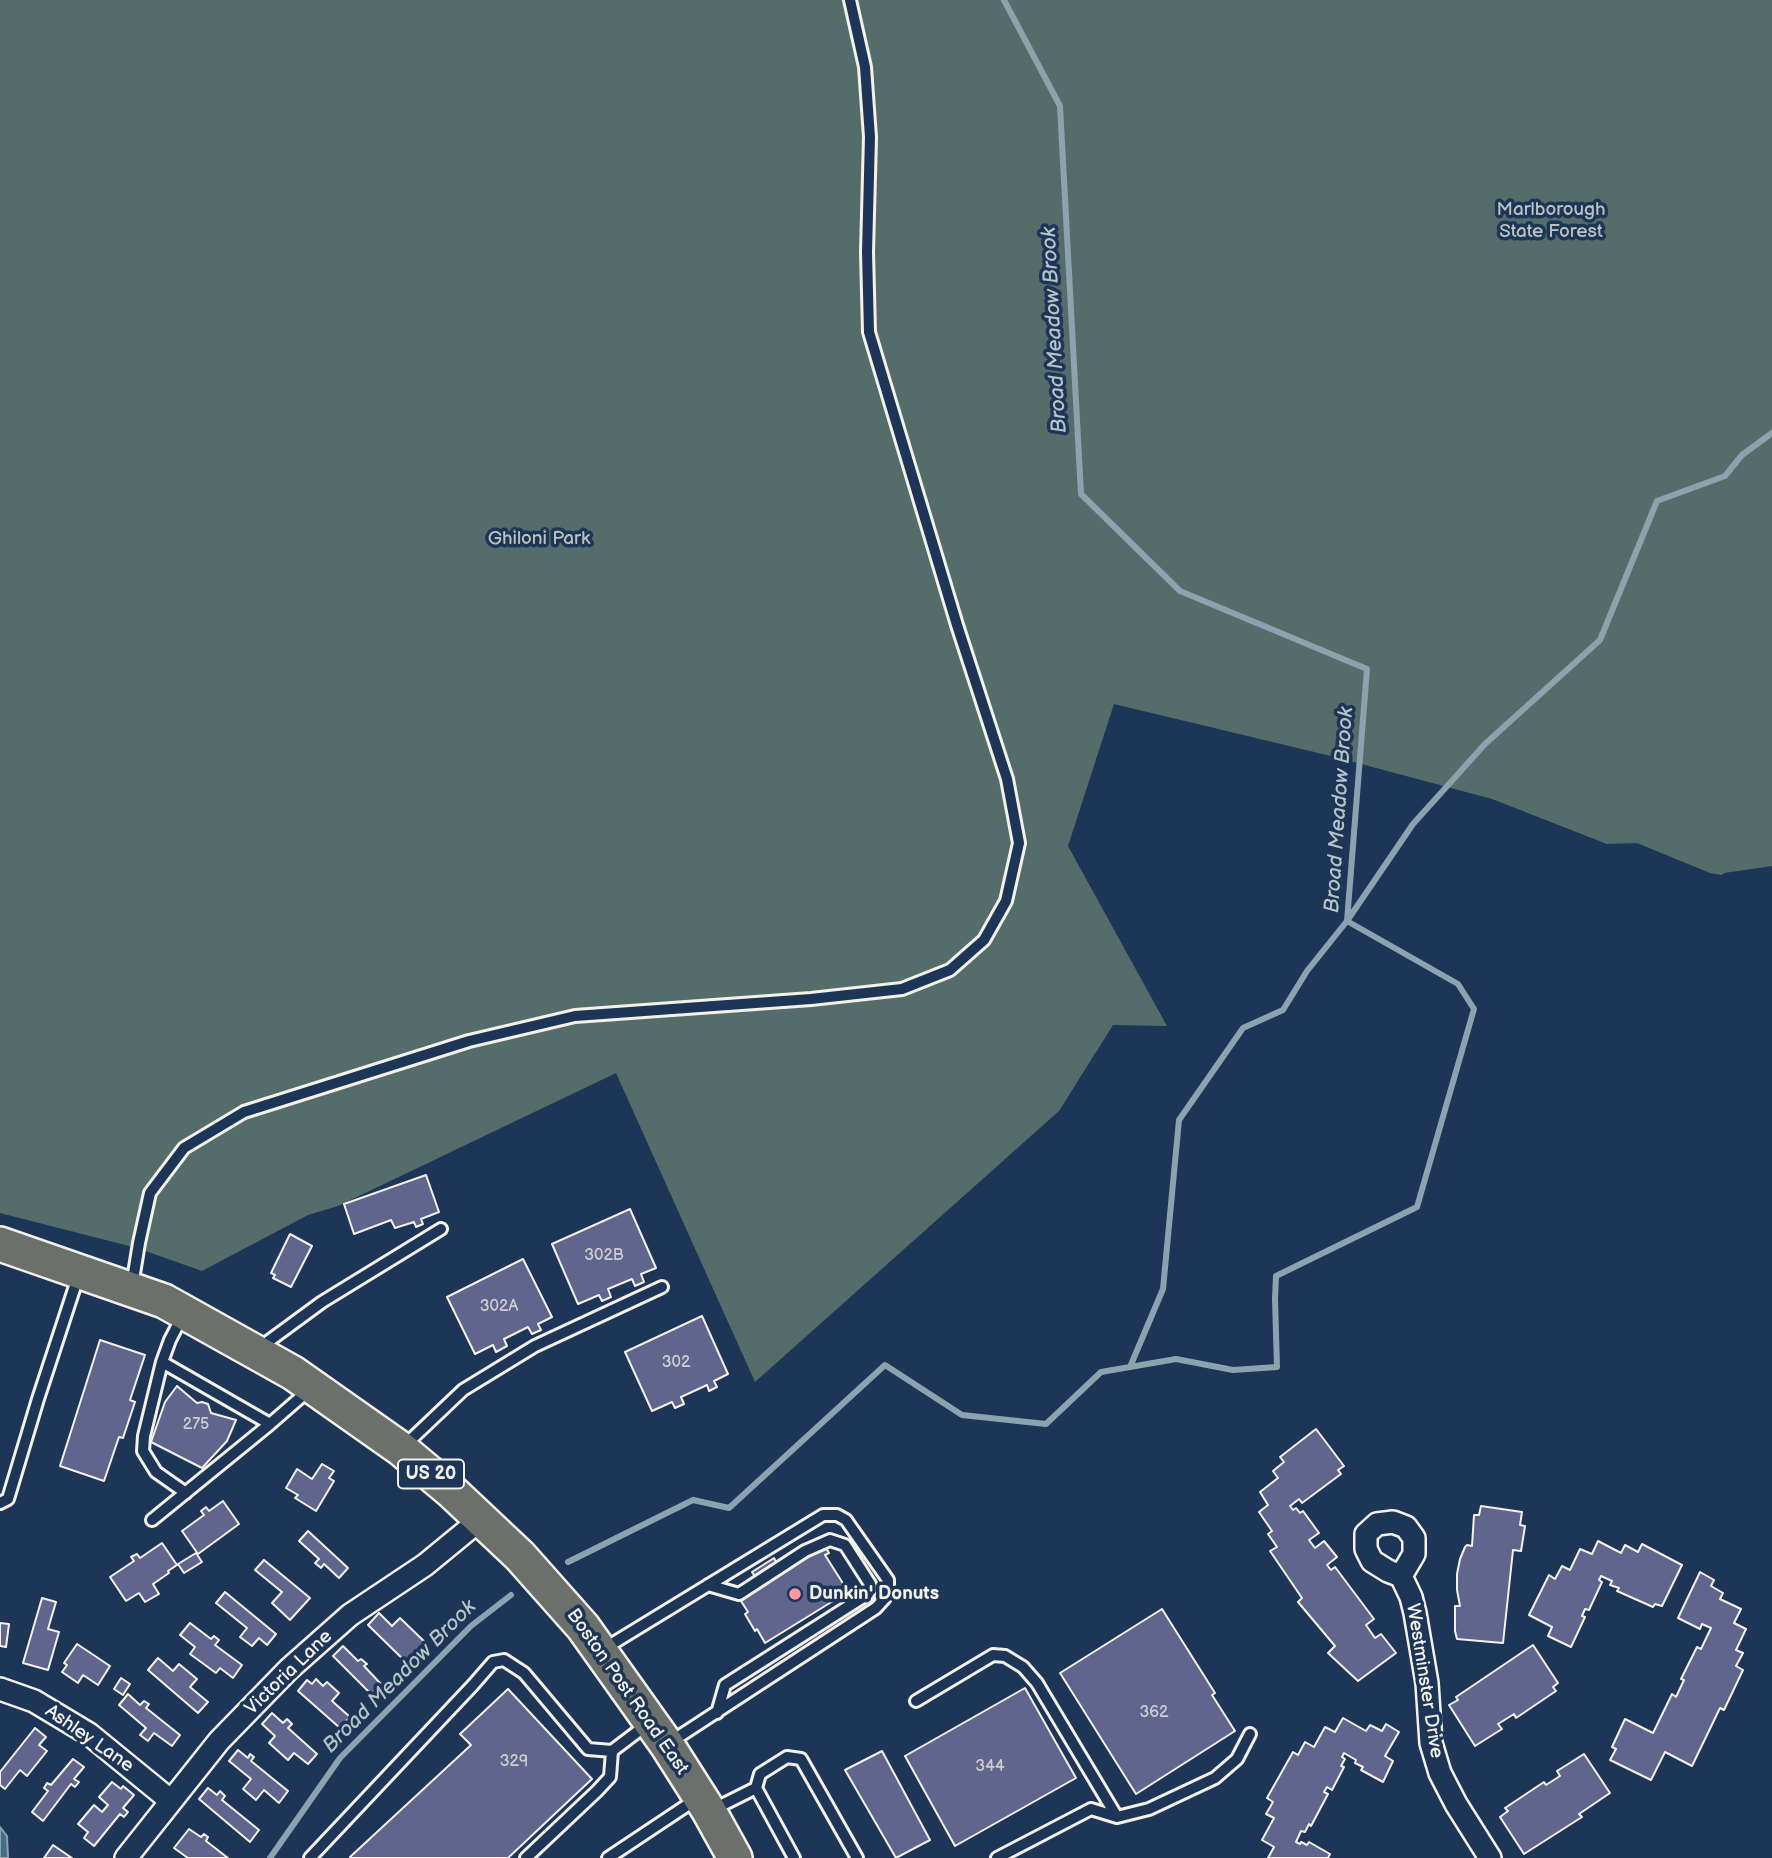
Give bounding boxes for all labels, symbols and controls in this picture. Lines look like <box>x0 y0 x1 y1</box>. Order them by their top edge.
park label: Marlborough State Forest <box>1497 199 1605 243</box>
water label: Broad Meadow Brook <box>1037 226 1073 434</box>
park label: Ghiloni Park <box>488 528 590 550</box>
water label: Broad Meadow Brook <box>1320 706 1360 914</box>
house number: 302B <box>584 1246 624 1266</box>
house number: 302A <box>480 1297 518 1317</box>
house number: 302 <box>662 1353 690 1373</box>
house number: 275 <box>183 1415 209 1435</box>
road number: US 20 <box>398 1460 464 1489</box>
place label: Dunkin' Donuts <box>809 1583 939 1605</box>
marker: Dunkin' Donuts <box>787 1586 803 1602</box>
water label: Broad Meadow Brook <box>318 1595 482 1759</box>
street label: Westminster Drive <box>1401 1602 1447 1760</box>
street label: Boston Post Road East <box>561 1605 693 1779</box>
street label: Victoria Lane <box>241 1626 337 1720</box>
street label: Ashley Lane <box>40 1700 138 1778</box>
house number: 362 <box>1139 1703 1169 1723</box>
house number: 329 <box>500 1752 528 1772</box>
house number: 344 <box>975 1757 1005 1777</box>

